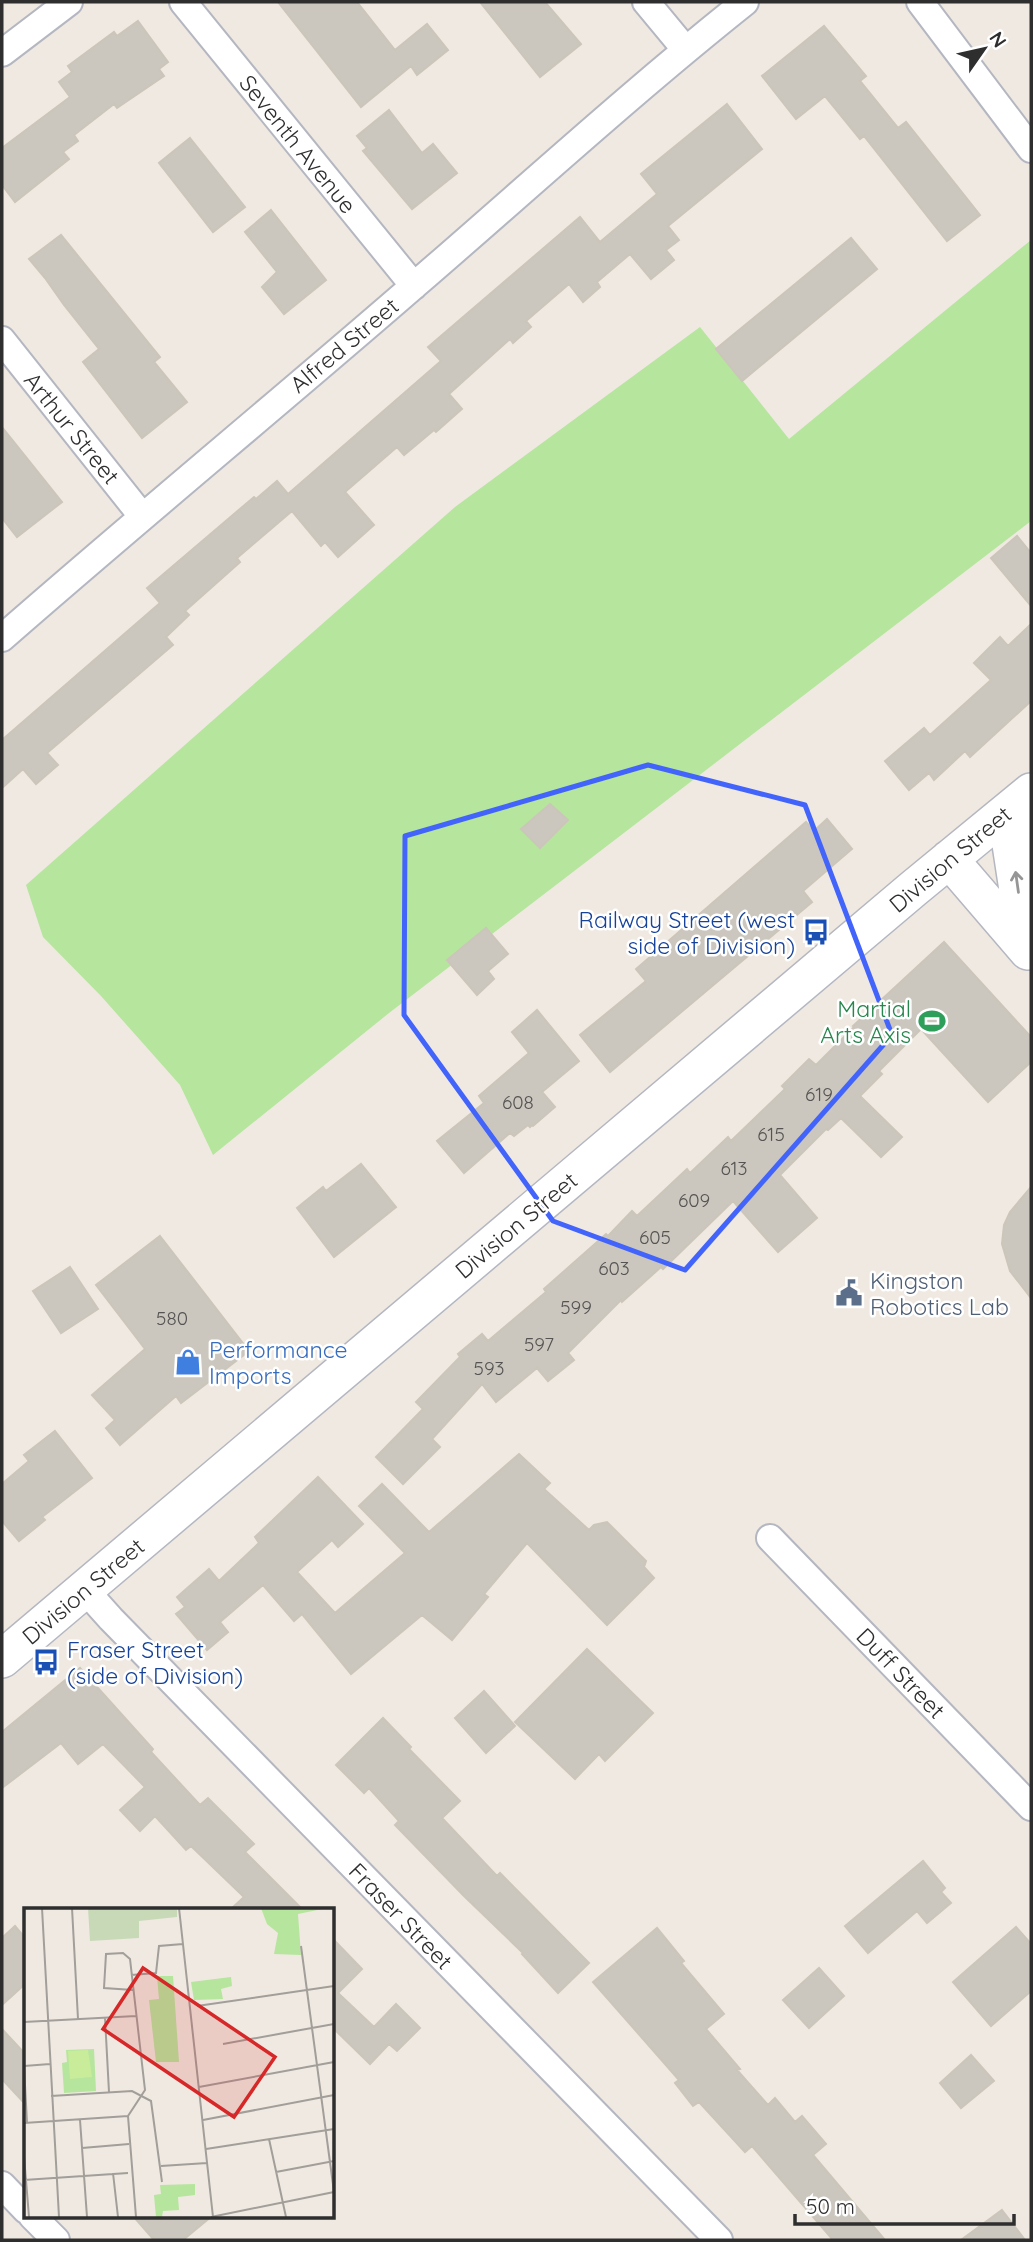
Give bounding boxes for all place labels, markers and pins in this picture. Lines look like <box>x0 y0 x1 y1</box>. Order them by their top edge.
place label: Railway Street (west side of Division) <box>578 905 795 960</box>
bus stop icon: Railway Street (west side of Division) <box>801 917 831 947</box>
place label: Martial Arts Axis <box>820 994 911 1049</box>
sports icon: Martial Arts Axis <box>917 1006 947 1036</box>
place label: Kingston Robotics Lab <box>870 1266 1009 1321</box>
public building icon: Kingston Robotics Lab <box>834 1278 864 1308</box>
place label: Performance Imports <box>209 1335 348 1390</box>
shop icon: Performance Imports <box>173 1347 203 1377</box>
place label: Fraser Street (side of Division) <box>67 1635 243 1690</box>
bus stop icon: Fraser Street (side of Division) <box>31 1647 61 1677</box>

